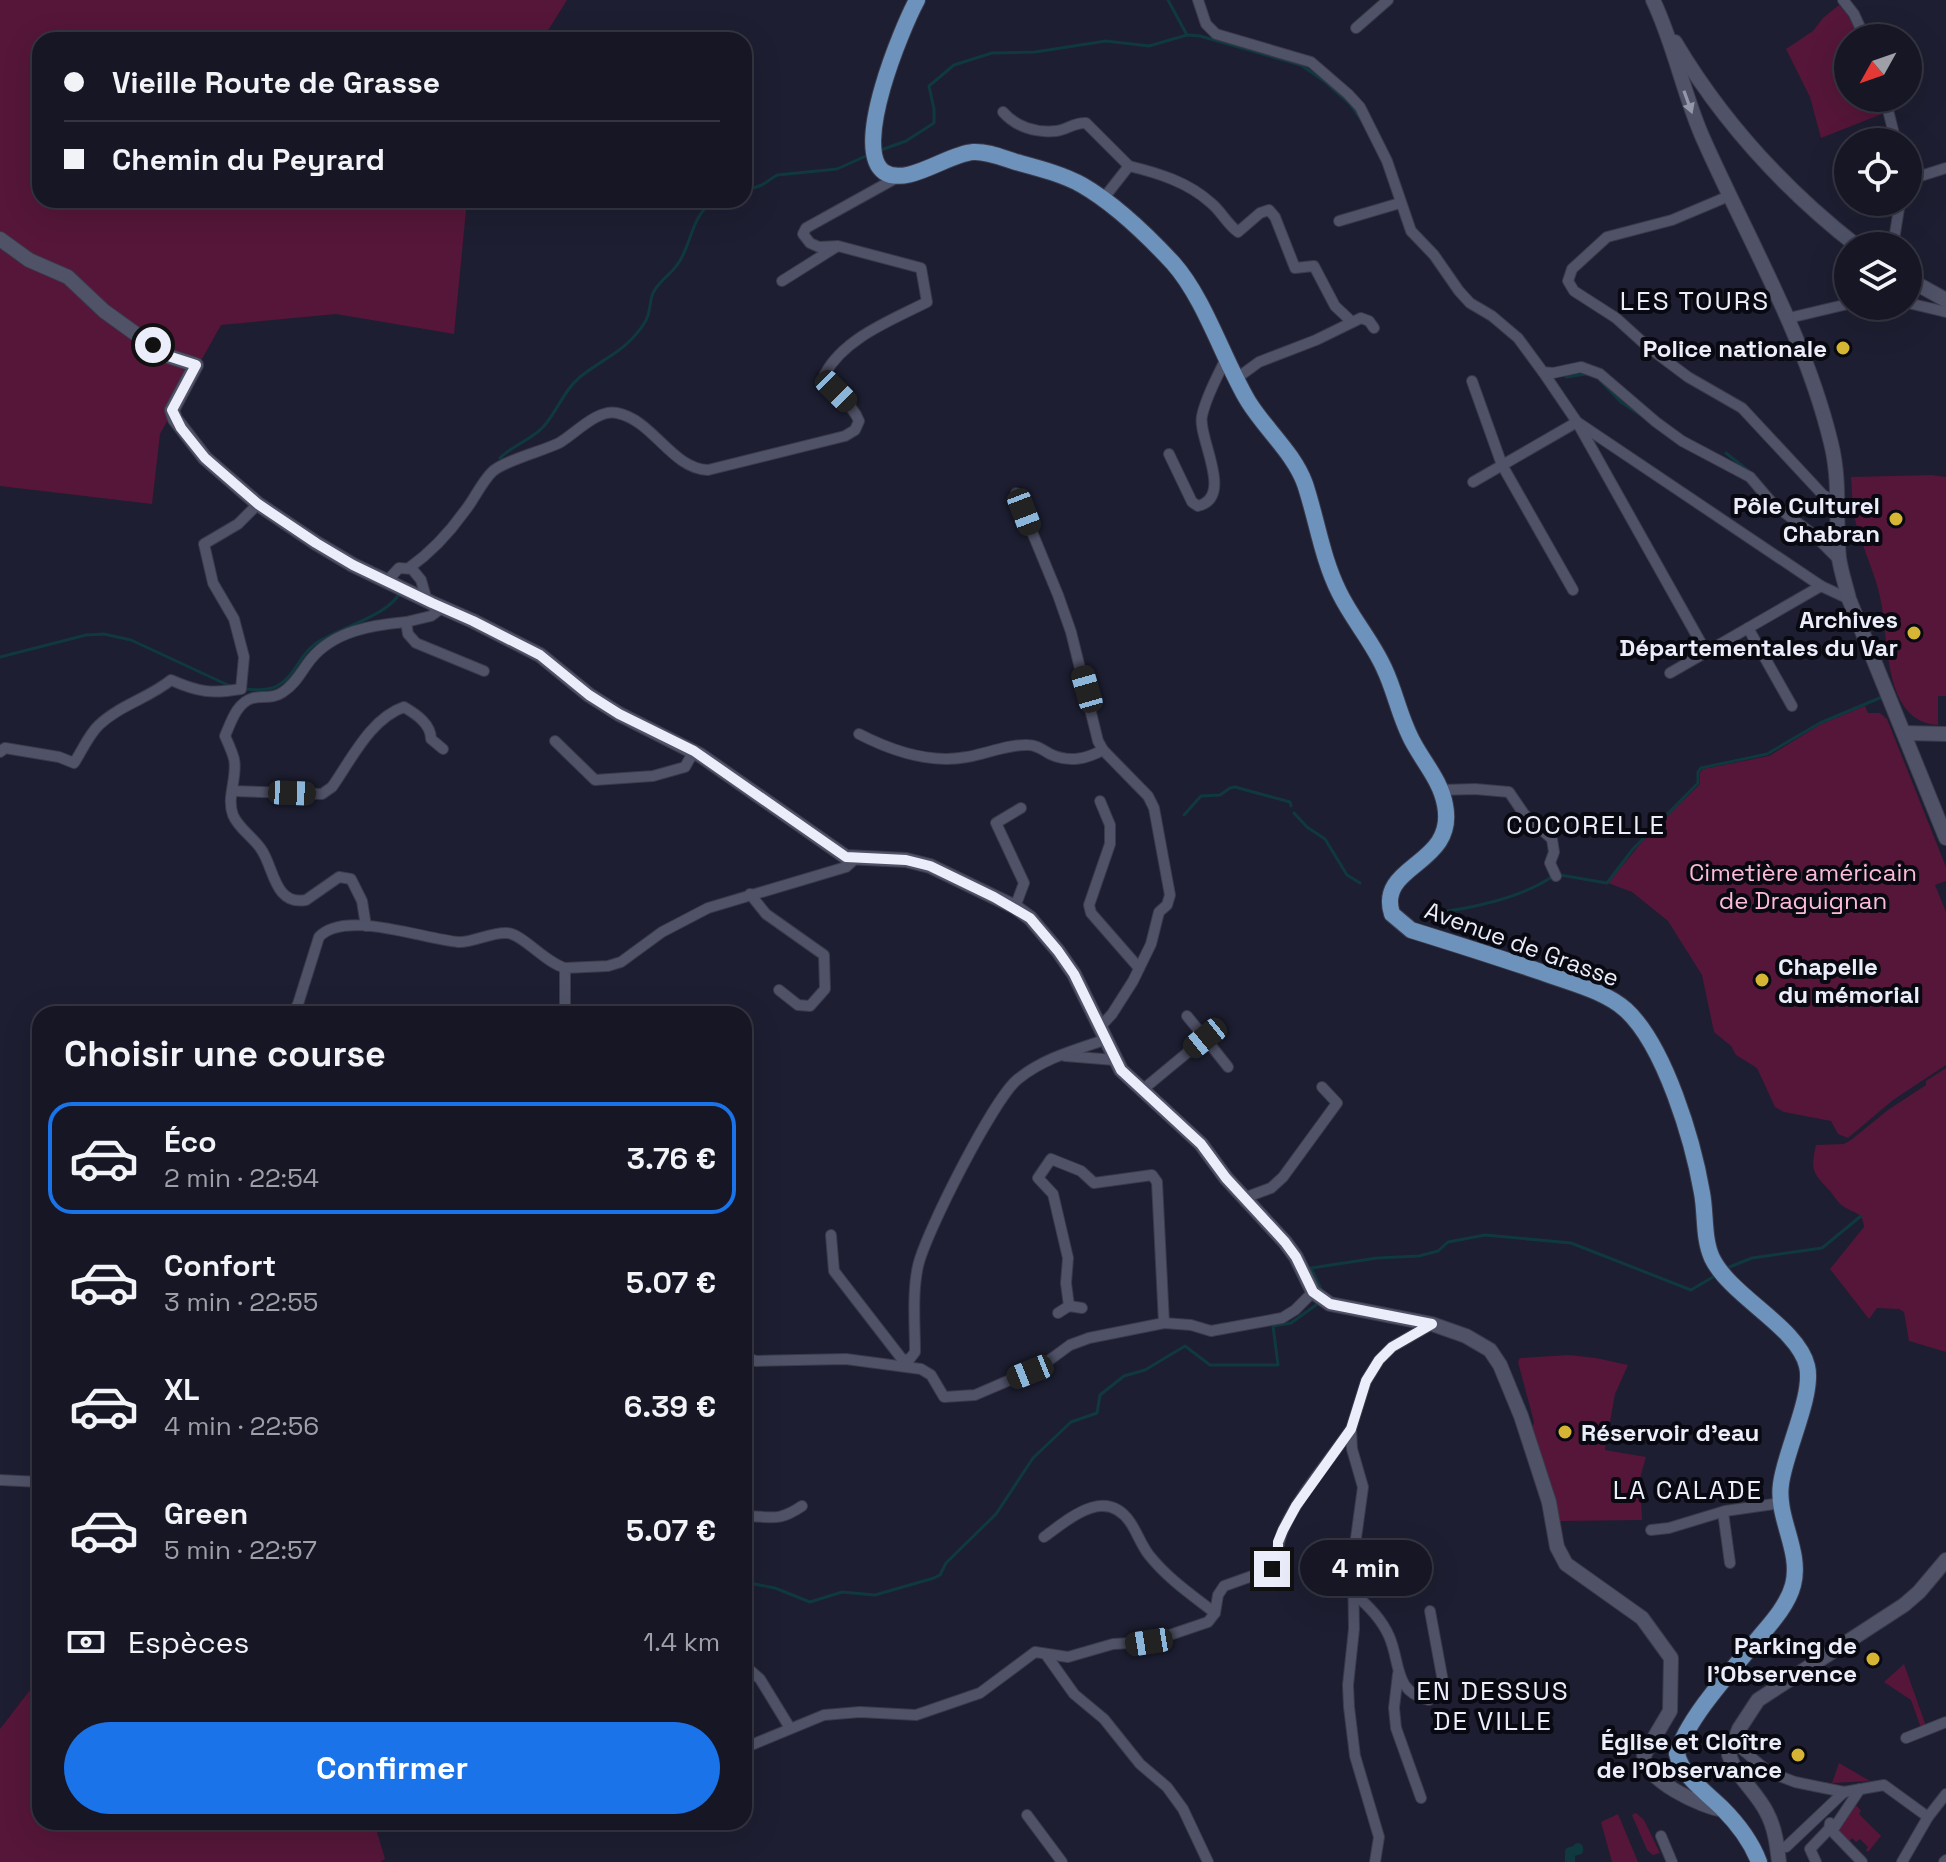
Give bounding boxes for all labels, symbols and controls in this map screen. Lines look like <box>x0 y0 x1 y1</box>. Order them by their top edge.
north arrow <box>1834 24 1922 112</box>
map controls <box>1834 24 1922 320</box>
text: Vieille Route de Grasse <box>112 63 440 102</box>
one-way arrow <box>1683 90 1695 114</box>
button: locate <box>1834 128 1922 216</box>
text: Chemin du Peyrard <box>112 140 385 179</box>
button: layers <box>1834 232 1922 320</box>
district label: LES TOURS <box>1620 284 1770 318</box>
route start <box>135 327 171 363</box>
place label: Police nationale <box>1643 333 1827 364</box>
marker: Police nationale <box>1834 339 1852 357</box>
car <box>811 366 861 416</box>
car <box>1004 485 1044 539</box>
place label: Pôle Culturel Chabran <box>1733 490 1880 549</box>
marker: Pôle Culturel Chabran <box>1887 510 1905 528</box>
place label: Archives Départementales du Var <box>1619 604 1898 663</box>
marker: Archives Départementales du Var <box>1905 624 1923 642</box>
car <box>1069 663 1105 715</box>
car <box>268 780 316 806</box>
district label: COCORELLE <box>1506 808 1666 842</box>
park label: Cimetière américain de Draguignan <box>1689 857 1917 916</box>
street label: Avenue de Grasse <box>1421 894 1623 994</box>
place label: Chapelle du mémorial <box>1778 951 1920 1010</box>
marker: Chapelle du mémorial <box>1753 971 1771 989</box>
car <box>1179 1014 1231 1062</box>
text: Choisir une course <box>64 1031 386 1077</box>
icon: car <box>68 1122 140 1194</box>
text: Éco <box>164 1122 217 1161</box>
text: 3.76 € <box>627 1139 716 1178</box>
text: 2 min · 22:54 <box>164 1161 319 1195</box>
icon: car <box>68 1246 140 1318</box>
text: Confort <box>164 1246 276 1285</box>
text: 5.07 € <box>626 1263 716 1302</box>
text: 3 min · 22:55 <box>164 1285 318 1319</box>
car <box>1003 1352 1057 1392</box>
icon: car <box>68 1370 140 1442</box>
text: XL <box>164 1370 200 1409</box>
text: 6.39 € <box>624 1387 716 1426</box>
text: 4 min · 22:56 <box>164 1409 319 1443</box>
place label: Réservoir d'eau <box>1581 1417 1759 1448</box>
marker: Réservoir d'eau <box>1556 1423 1574 1441</box>
district label: LA CALADE <box>1613 1473 1763 1507</box>
icon: car <box>68 1494 140 1566</box>
text: Green <box>164 1494 248 1533</box>
text: 5.07 € <box>626 1511 716 1550</box>
text: 5 min · 22:57 <box>164 1533 317 1567</box>
callout: 4 min <box>1300 1541 1432 1597</box>
route end <box>1254 1551 1290 1587</box>
text: 4 min <box>1332 1551 1400 1585</box>
icon: cash <box>64 1620 108 1664</box>
text: Espèces <box>128 1623 249 1662</box>
text: 1.4 km <box>643 1625 720 1659</box>
car <box>1123 1626 1175 1658</box>
place label: Parking de l'Observence <box>1707 1630 1857 1689</box>
marker: Parking de l'Observence <box>1864 1650 1882 1668</box>
district label: EN DESSUS DE VILLE <box>1416 1674 1570 1738</box>
button: Confirmer <box>64 1722 720 1814</box>
place label: Église et Cloître de l'Observance <box>1596 1726 1782 1785</box>
marker: Église et Cloître de l'Observance <box>1789 1746 1807 1764</box>

